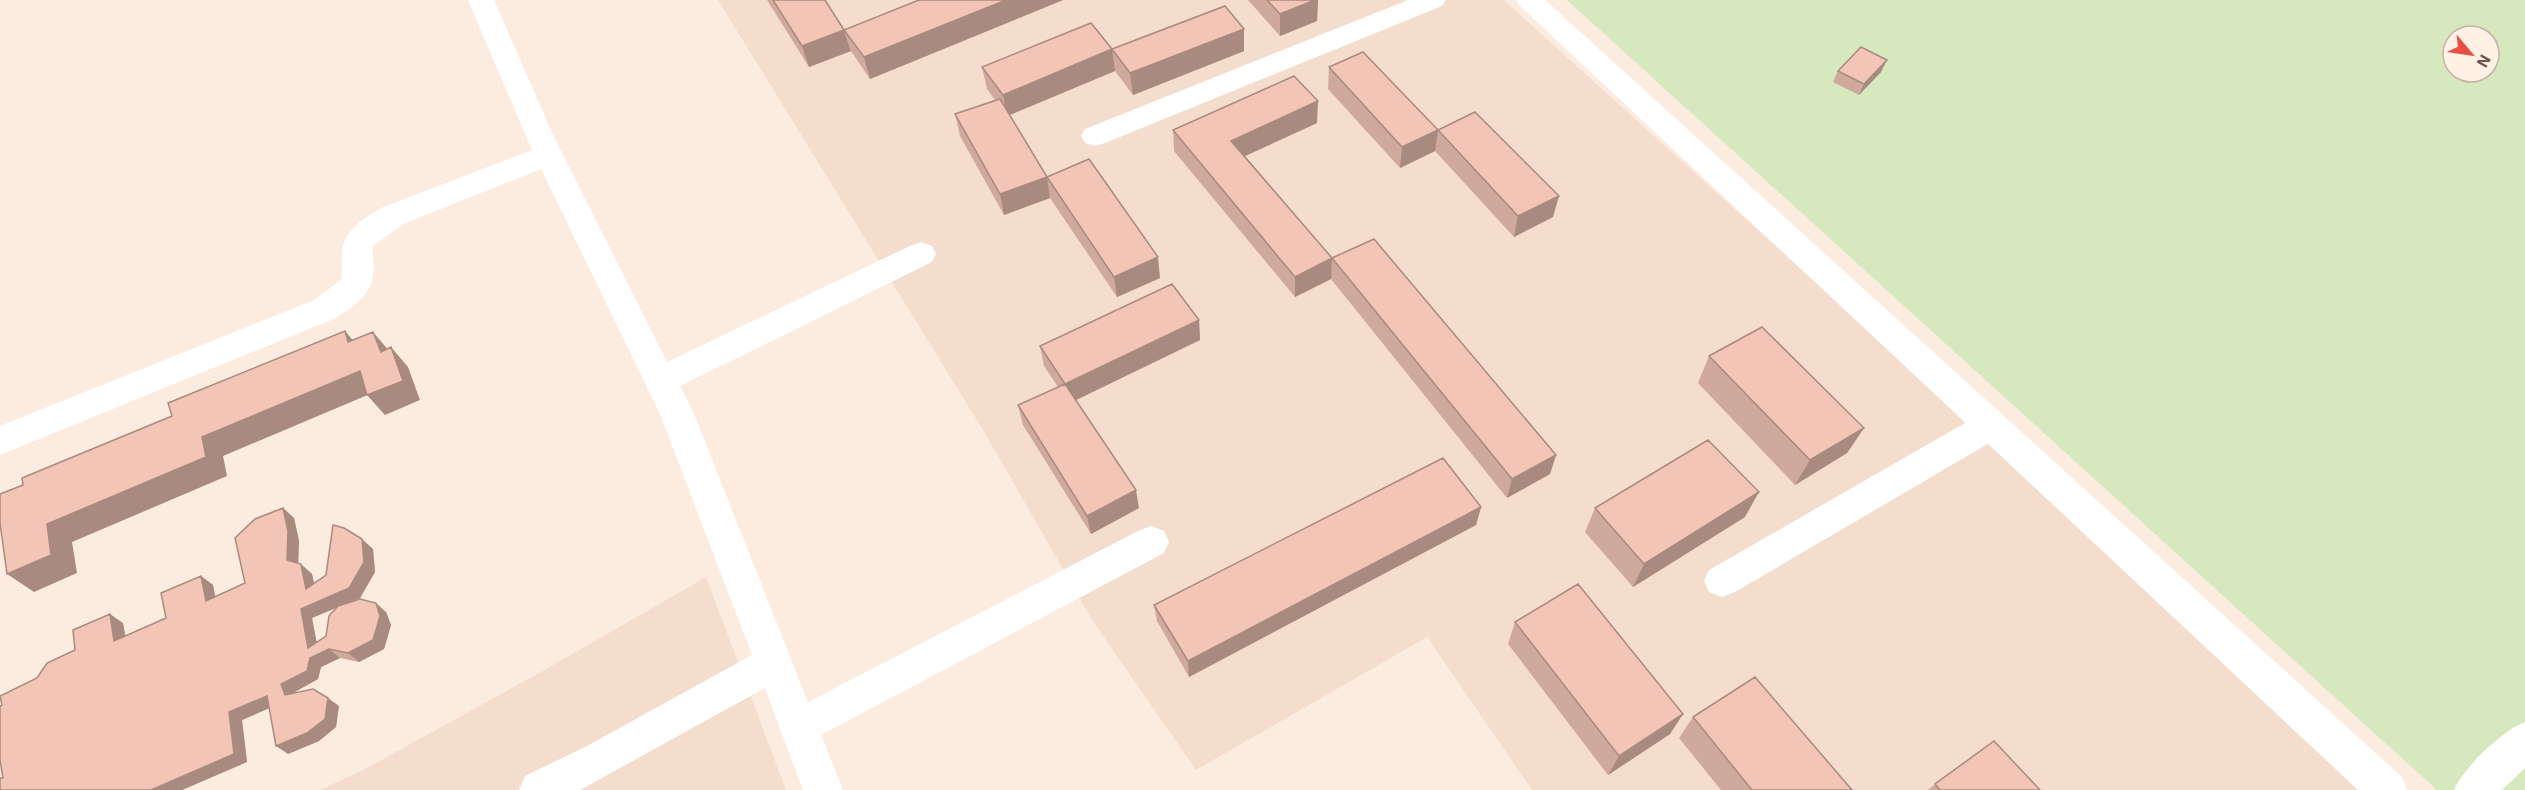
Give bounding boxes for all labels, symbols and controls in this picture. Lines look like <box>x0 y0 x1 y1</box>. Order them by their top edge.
north arrow <box>2441 24 2501 84</box>
text: N <box>2473 52 2496 71</box>

